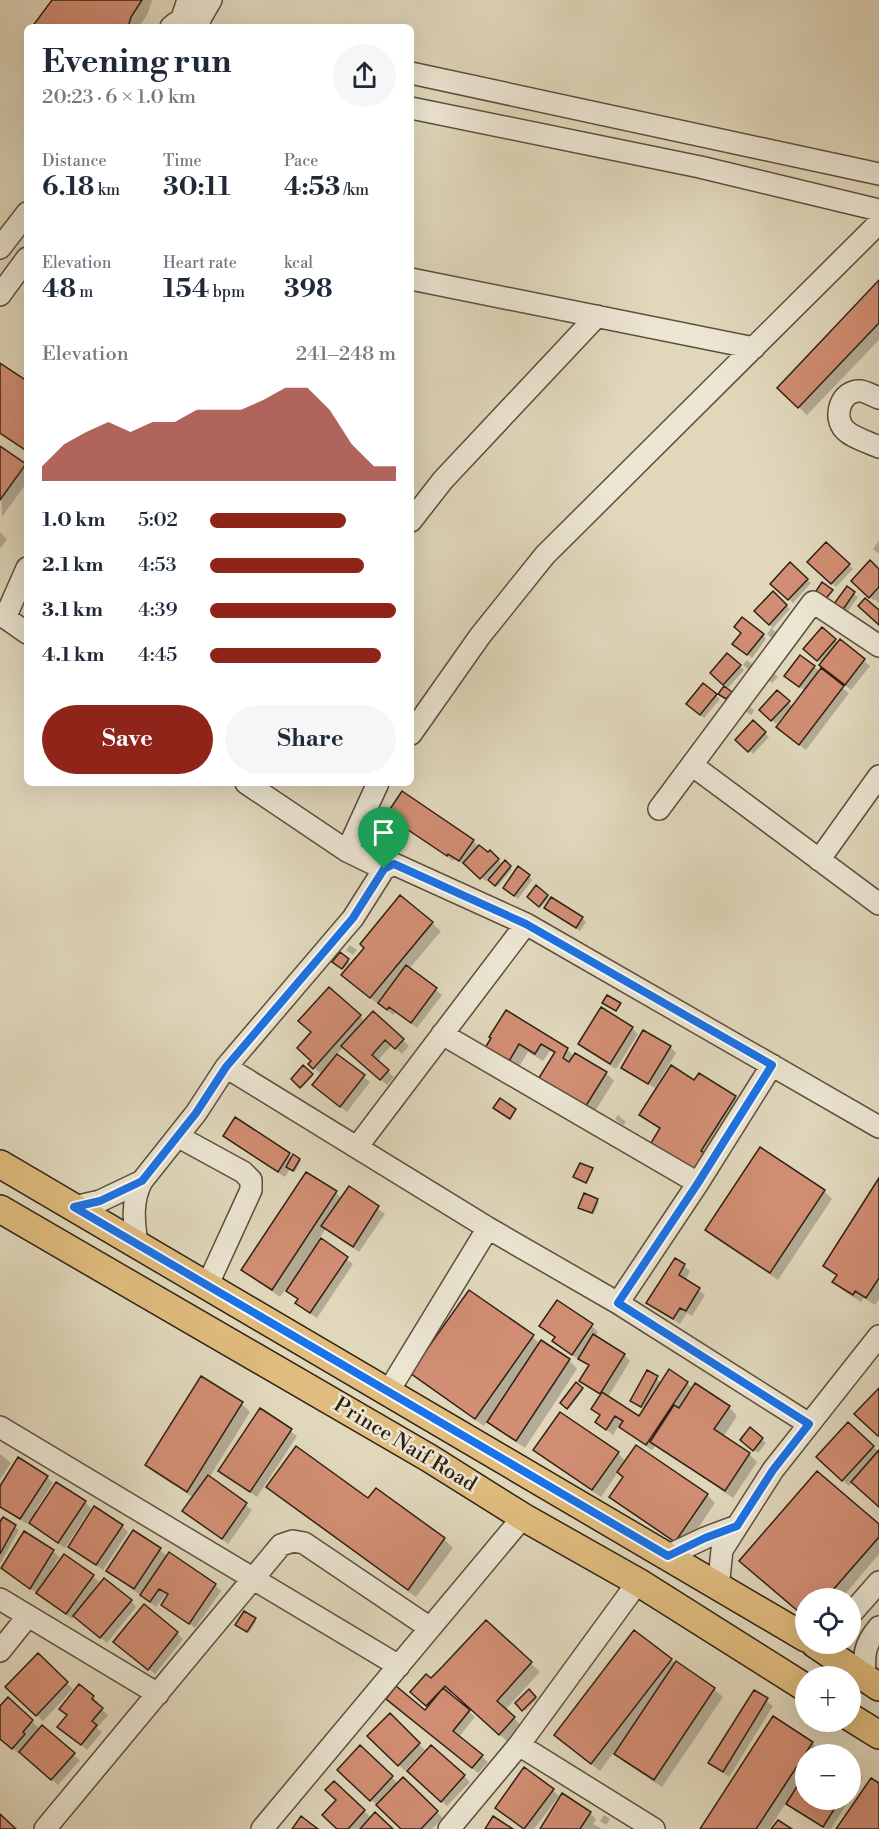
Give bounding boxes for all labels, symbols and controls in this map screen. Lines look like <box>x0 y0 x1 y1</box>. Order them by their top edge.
text: Evening run <box>42 42 231 83</box>
button: share <box>333 44 396 107</box>
text: 20:23 · 6 × 1.0 km <box>42 85 196 110</box>
text: Distance <box>42 151 107 171</box>
text: Time <box>163 151 202 171</box>
text: Pace <box>284 151 318 171</box>
text: 6.18 <box>42 171 94 203</box>
text: 30:11 <box>163 171 230 203</box>
text: 4:53 <box>284 171 340 203</box>
text: km <box>94 180 120 200</box>
text: /km <box>340 180 369 200</box>
text: Elevation <box>42 253 111 273</box>
text: Heart rate <box>163 253 237 273</box>
text: kcal <box>284 253 313 273</box>
text: 48 <box>42 273 76 305</box>
text: 154 <box>163 273 209 305</box>
text: 398 <box>284 273 333 305</box>
text: m <box>76 282 93 302</box>
text: bpm <box>209 282 245 302</box>
text: Elevation <box>42 342 129 367</box>
text: 241–248 m <box>296 342 396 367</box>
text: 1.0 km <box>42 508 106 533</box>
text: 5:02 <box>138 508 178 533</box>
text: 2.1 km <box>42 553 104 578</box>
text: 4:53 <box>138 553 176 578</box>
text: 3.1 km <box>42 598 103 623</box>
text: 4:39 <box>138 598 178 623</box>
text: 4.1 km <box>42 643 104 668</box>
text: 4:45 <box>138 643 177 668</box>
button: Save <box>42 705 213 774</box>
button: Share <box>225 705 396 774</box>
pin <box>358 807 409 869</box>
icon: arrive <box>367 816 400 849</box>
street label: Prince Naif Road <box>329 1392 481 1498</box>
map controls <box>795 1588 861 1810</box>
button: locate <box>795 1588 861 1654</box>
button: + <box>795 1666 861 1732</box>
button: − <box>795 1744 861 1810</box>

